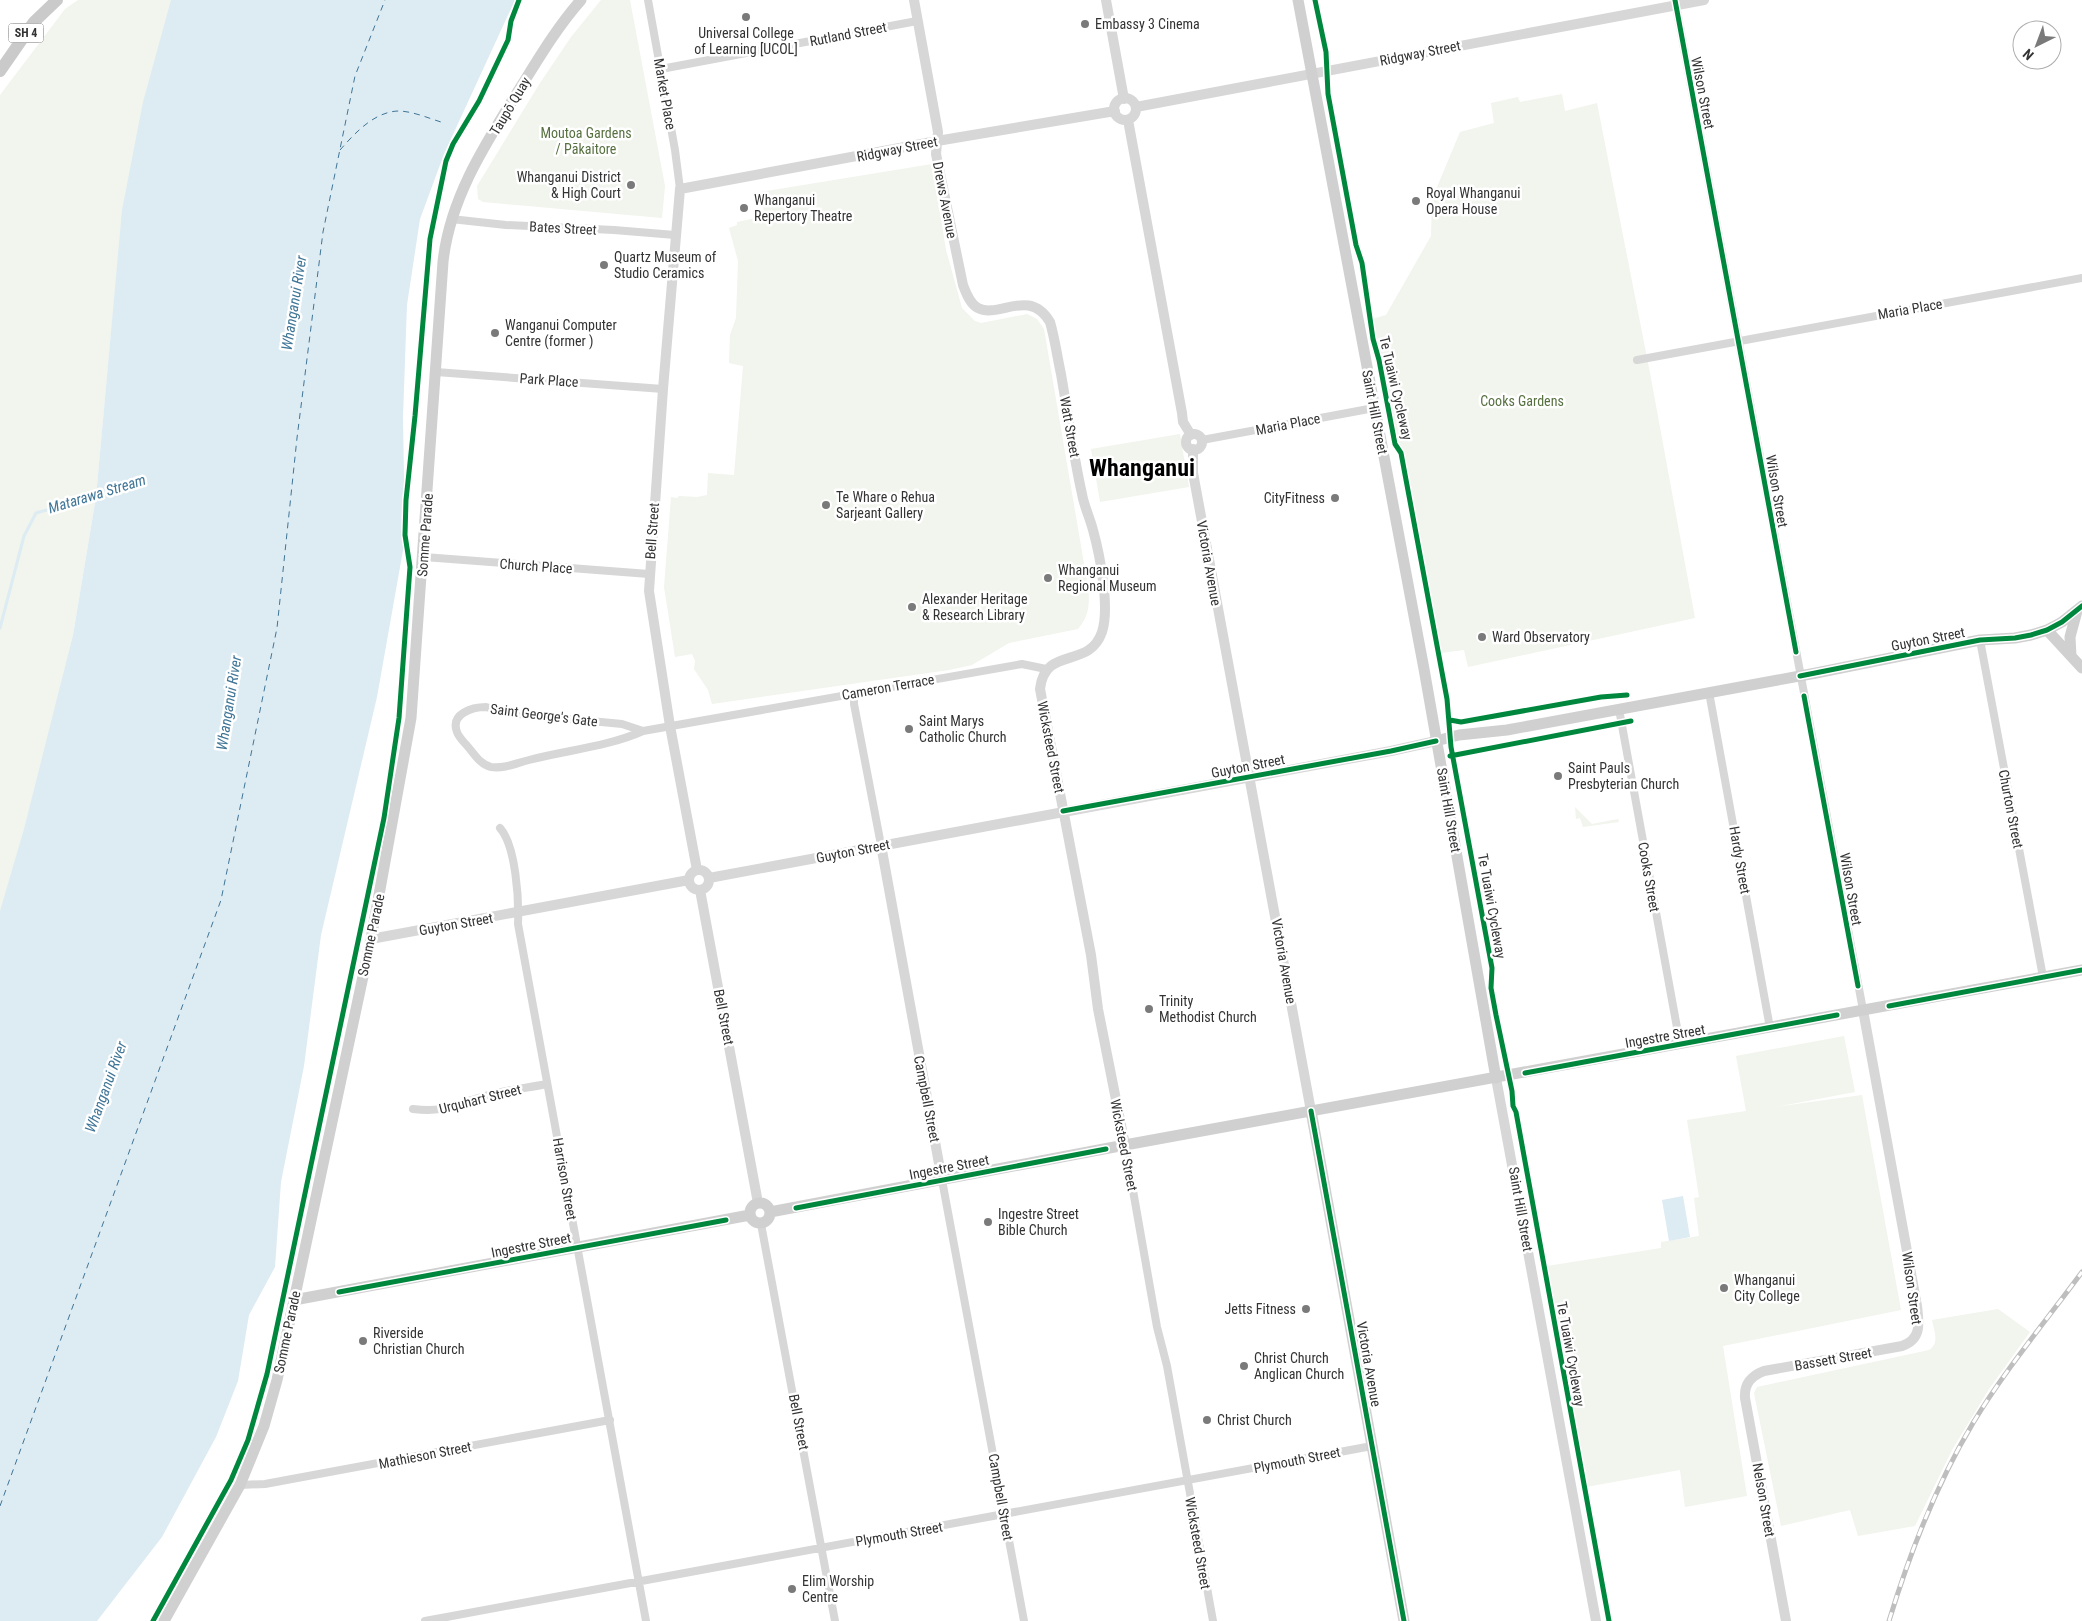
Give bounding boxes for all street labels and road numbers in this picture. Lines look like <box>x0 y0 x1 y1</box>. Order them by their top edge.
street label: Rutland Street <box>808 19 888 49</box>
road number: SH 4 <box>8 23 44 42</box>
street label: Ridgway Street <box>1378 37 1462 69</box>
street label: Wilson Street <box>1688 55 1718 131</box>
street label: Market Place <box>651 57 679 131</box>
street label: Taupō Quay <box>486 74 534 138</box>
street label: Ridgway Street <box>855 133 939 165</box>
street label: Drews Avenue <box>930 160 960 240</box>
street label: Bates Street <box>529 218 597 238</box>
street label: Maria Place <box>1876 295 1944 323</box>
street label: Te Tuaiwi Cycleway <box>1376 334 1416 442</box>
street label: Saint Hill Street <box>1359 368 1391 456</box>
street label: Park Place <box>519 370 579 390</box>
street label: Watt Street <box>1057 395 1083 459</box>
street label: Maria Place <box>1254 410 1322 438</box>
street label: Wilson Street <box>1763 454 1791 528</box>
street label: Somme Parade <box>414 492 436 577</box>
street label: Bell Street <box>642 502 662 560</box>
street label: Victoria Avenue <box>1194 519 1224 607</box>
street label: Church Place <box>499 555 573 577</box>
street label: Guyton Street <box>1890 624 1966 654</box>
street label: Cameron Terrace <box>840 671 936 703</box>
street label: Saint George's Gate <box>489 700 599 730</box>
street label: Wicksteed Street <box>1034 700 1068 794</box>
street label: Guyton Street <box>1210 751 1286 781</box>
street label: Saint Hill Street <box>1434 766 1464 854</box>
street label: Churton Street <box>1996 768 2026 850</box>
street label: Hardy Street <box>1726 825 1754 895</box>
street label: Guyton Street <box>815 836 891 866</box>
street label: Cooks Street <box>1635 841 1663 913</box>
street label: Te Tuaiwi Cycleway <box>1475 852 1509 960</box>
street label: Wilson Street <box>1837 852 1865 926</box>
street label: Somme Parade <box>354 892 388 978</box>
street label: Guyton Street <box>418 910 494 938</box>
street label: Victoria Avenue <box>1269 917 1299 1005</box>
street label: Bell Street <box>711 988 737 1046</box>
street label: Ingestre Street <box>1624 1021 1706 1051</box>
street label: Campbell Street <box>911 1054 943 1144</box>
street label: Urquhart Street <box>437 1081 523 1117</box>
street label: Wicksteed Street <box>1107 1098 1141 1192</box>
street label: Harrison Street <box>550 1137 580 1221</box>
street label: Ingestre Street <box>908 1151 990 1183</box>
street label: Saint Hill Street <box>1506 1165 1536 1253</box>
street label: Ingestre Street <box>490 1229 572 1261</box>
street label: Wilson Street <box>1899 1251 1925 1325</box>
street label: Somme Parade <box>270 1289 304 1375</box>
street label: Te Tuaiwi Cycleway <box>1554 1300 1588 1408</box>
street label: Victoria Avenue <box>1354 1320 1384 1408</box>
street label: Bassett Street <box>1793 1344 1873 1374</box>
street label: Bell Street <box>786 1393 812 1451</box>
street label: Mathieson Street <box>377 1438 473 1472</box>
street label: Plymouth Street <box>1252 1444 1342 1476</box>
street label: Campbell Street <box>985 1452 1017 1542</box>
street label: Nelson Street <box>1750 1462 1778 1538</box>
street label: Wicksteed Street <box>1182 1496 1214 1590</box>
street label: Plymouth Street <box>854 1518 944 1550</box>

